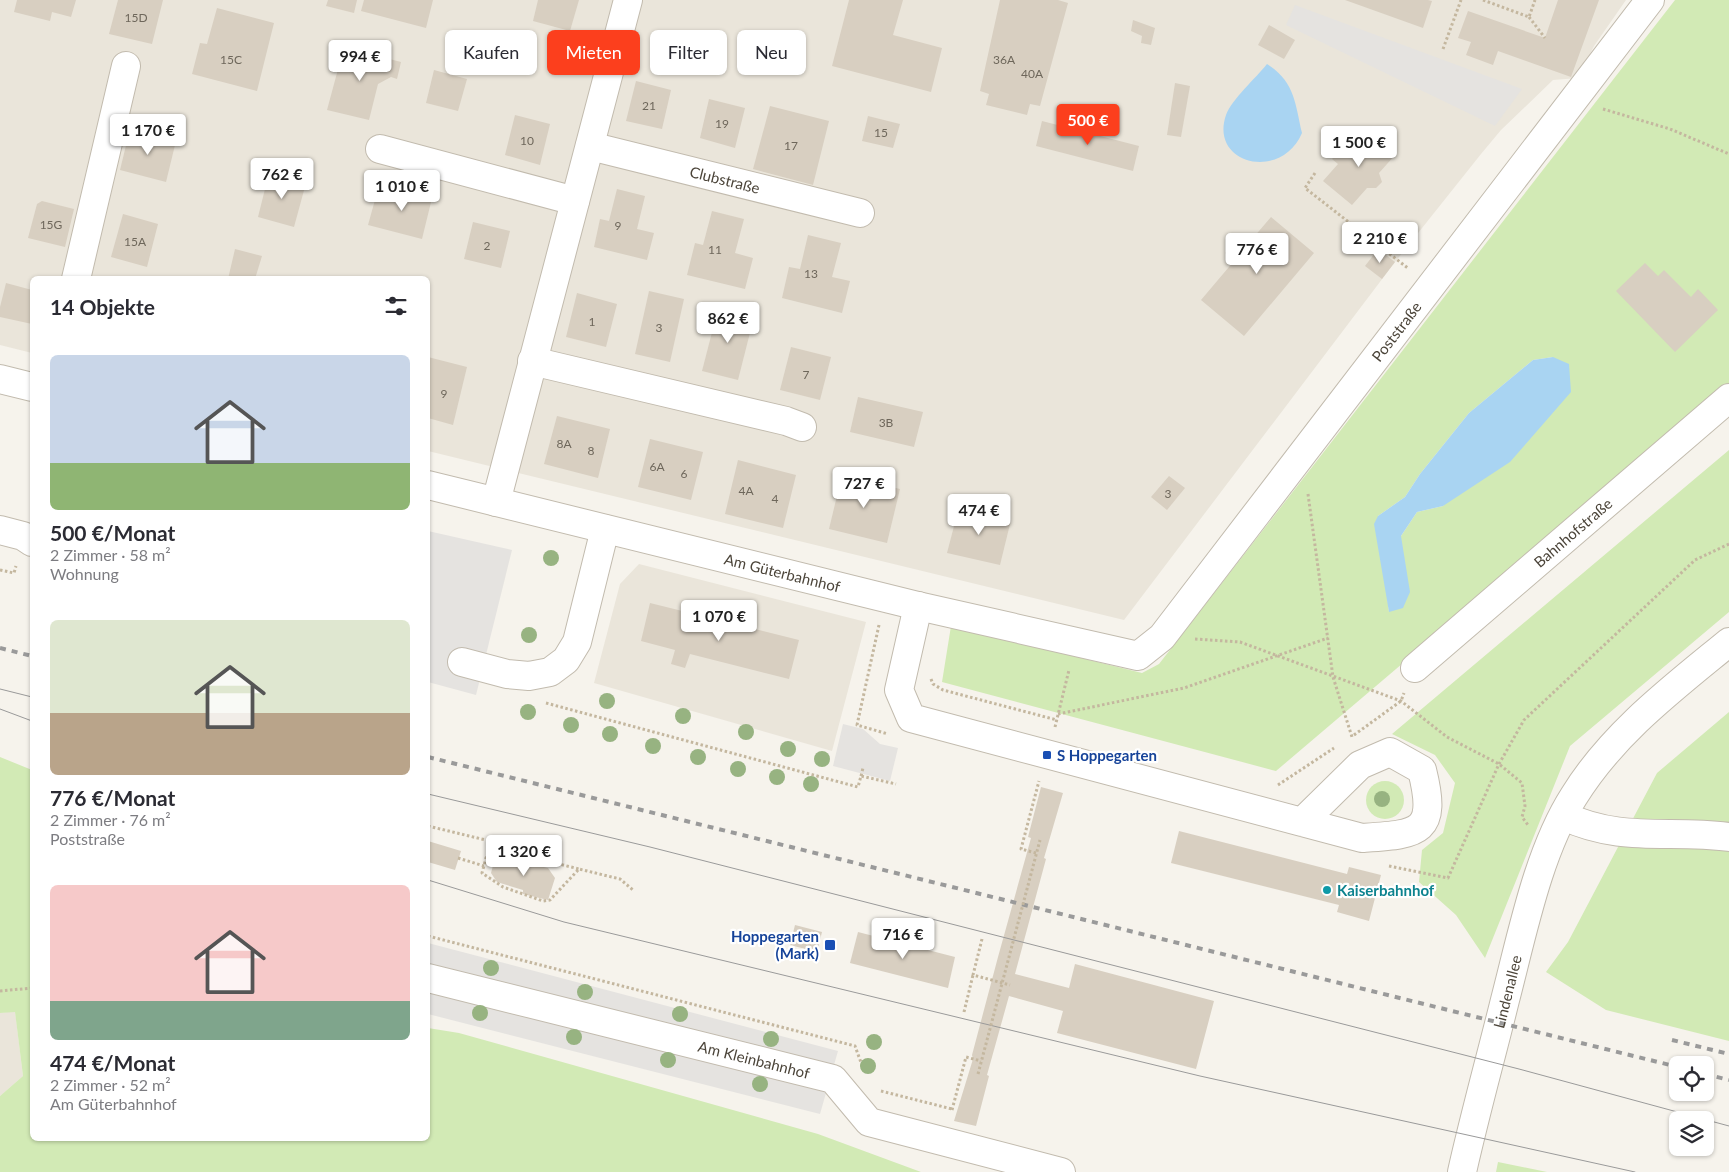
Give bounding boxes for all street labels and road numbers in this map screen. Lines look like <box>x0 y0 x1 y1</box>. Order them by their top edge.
street label: Clubstraße <box>688 162 762 197</box>
street label: Poststraße <box>1368 298 1425 365</box>
street label: Bahnhofstraße <box>1530 494 1615 571</box>
street label: Am Güterbahnhof <box>722 550 843 596</box>
street label: Lindenallee <box>1489 953 1525 1030</box>
street label: Am Kleinbahnhof <box>696 1037 812 1082</box>

